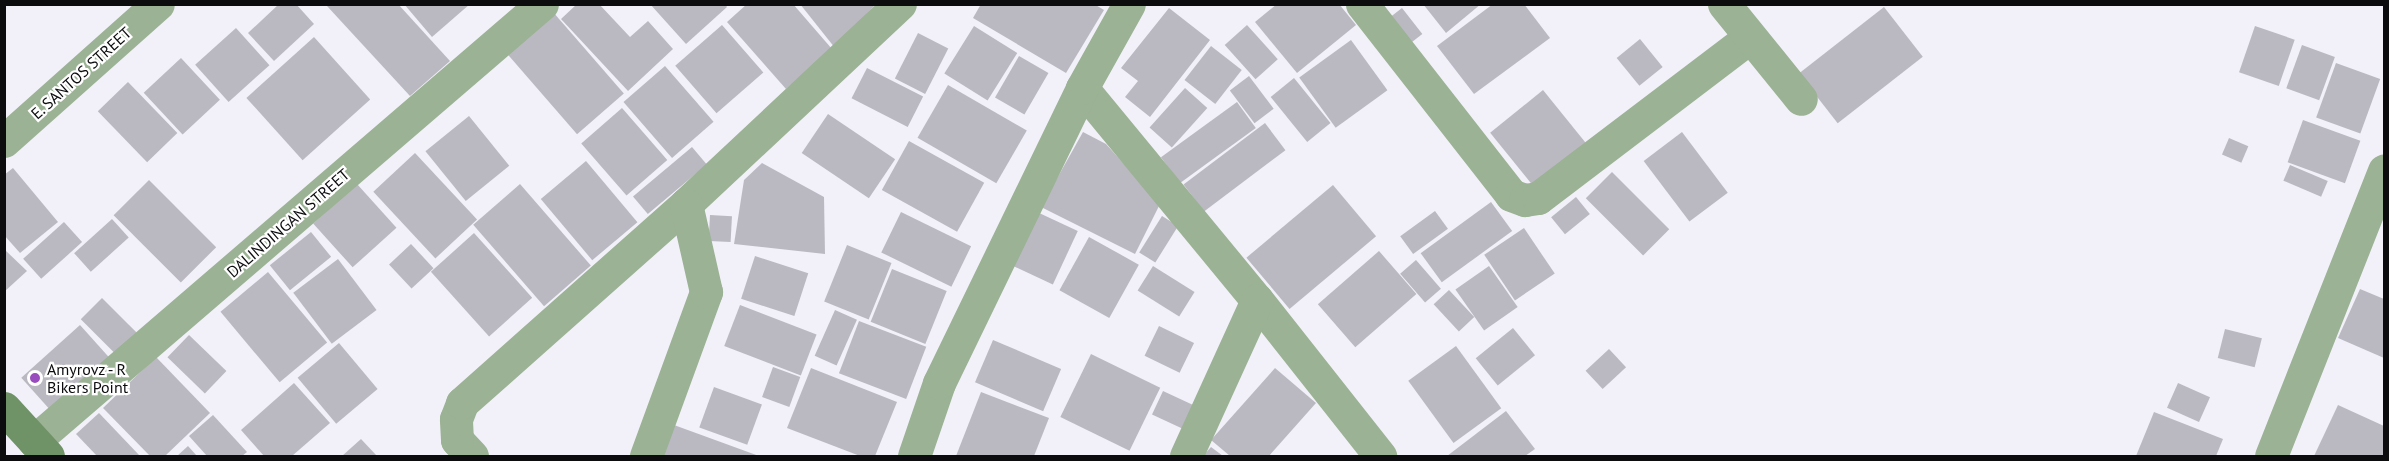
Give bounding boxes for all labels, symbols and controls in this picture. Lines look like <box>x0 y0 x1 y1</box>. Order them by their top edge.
street label: E. SANTOS STREET <box>26 22 136 124</box>
street label: DALINDINGAN STREET <box>223 165 353 281</box>
place label: Amyrovz - R Bikers Point <box>47 359 129 397</box>
marker: Amyrovz - R Bikers Point <box>28 371 42 385</box>

